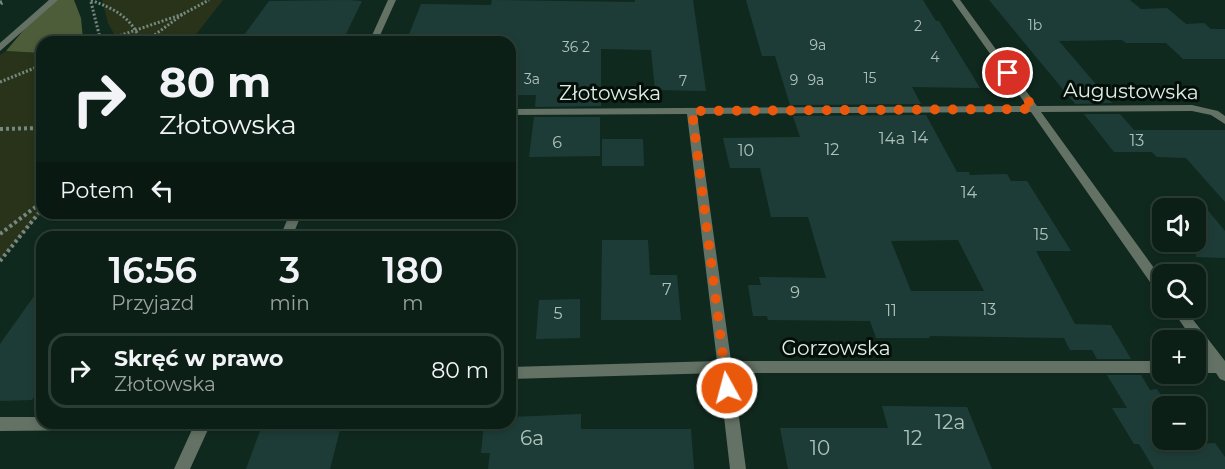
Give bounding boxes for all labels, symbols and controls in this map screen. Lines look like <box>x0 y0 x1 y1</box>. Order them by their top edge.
house number: 1b <box>1028 16 1042 34</box>
house number: 2 <box>914 17 922 35</box>
house number: 9a <box>810 36 826 54</box>
house number: 36 2 <box>562 38 590 56</box>
pin <box>982 47 1033 98</box>
house number: 4 <box>930 48 940 66</box>
text: 80 m <box>159 56 271 108</box>
icon: arrive <box>991 56 1024 89</box>
icon: right <box>60 60 138 138</box>
house number: 15 <box>864 69 877 87</box>
house number: 3a <box>524 70 540 88</box>
house number: 9 <box>790 71 798 89</box>
house number: 9a <box>808 71 824 89</box>
house number: 7 <box>679 72 687 90</box>
street label: Augustowska <box>1063 78 1199 104</box>
street label: Złotowska <box>559 81 661 105</box>
text: Złotowska <box>159 108 297 141</box>
house number: 14 <box>912 128 929 147</box>
house number: 14a <box>879 129 905 148</box>
house number: 13 <box>1130 131 1144 150</box>
house number: 6 <box>552 133 562 152</box>
house number: 12 <box>825 140 839 159</box>
house number: 10 <box>738 141 754 160</box>
icon: left <box>146 174 179 207</box>
text: Potem <box>60 177 134 204</box>
house number: 14 <box>961 183 978 202</box>
map controls <box>1152 198 1206 450</box>
button: sound <box>1152 198 1206 252</box>
house number: 15 <box>1034 225 1048 244</box>
text: 16:56 <box>108 248 197 292</box>
text: 3 <box>279 248 300 292</box>
text: 180 <box>382 248 444 292</box>
button: search <box>1152 264 1206 318</box>
house number: 7 <box>662 280 672 299</box>
house number: 9 <box>790 283 800 302</box>
text: Przyjazd <box>111 291 194 315</box>
text: min <box>270 291 310 315</box>
text: m <box>402 291 423 315</box>
house number: 13 <box>982 300 996 319</box>
house number: 11 <box>885 301 897 320</box>
house number: 5 <box>553 304 563 323</box>
button: + <box>1152 330 1206 384</box>
street label: Gorzowska <box>781 336 891 360</box>
text: Skręć w prawo <box>114 345 283 372</box>
icon: right <box>63 354 96 387</box>
position arrow <box>695 356 759 420</box>
text: 80 m <box>431 357 489 384</box>
text: Złotowska <box>114 372 216 396</box>
button: − <box>1152 396 1206 450</box>
house number: 12a <box>935 410 965 434</box>
house number: 6a <box>520 426 544 450</box>
house number: 12 <box>904 426 922 450</box>
house number: 10 <box>810 436 830 460</box>

